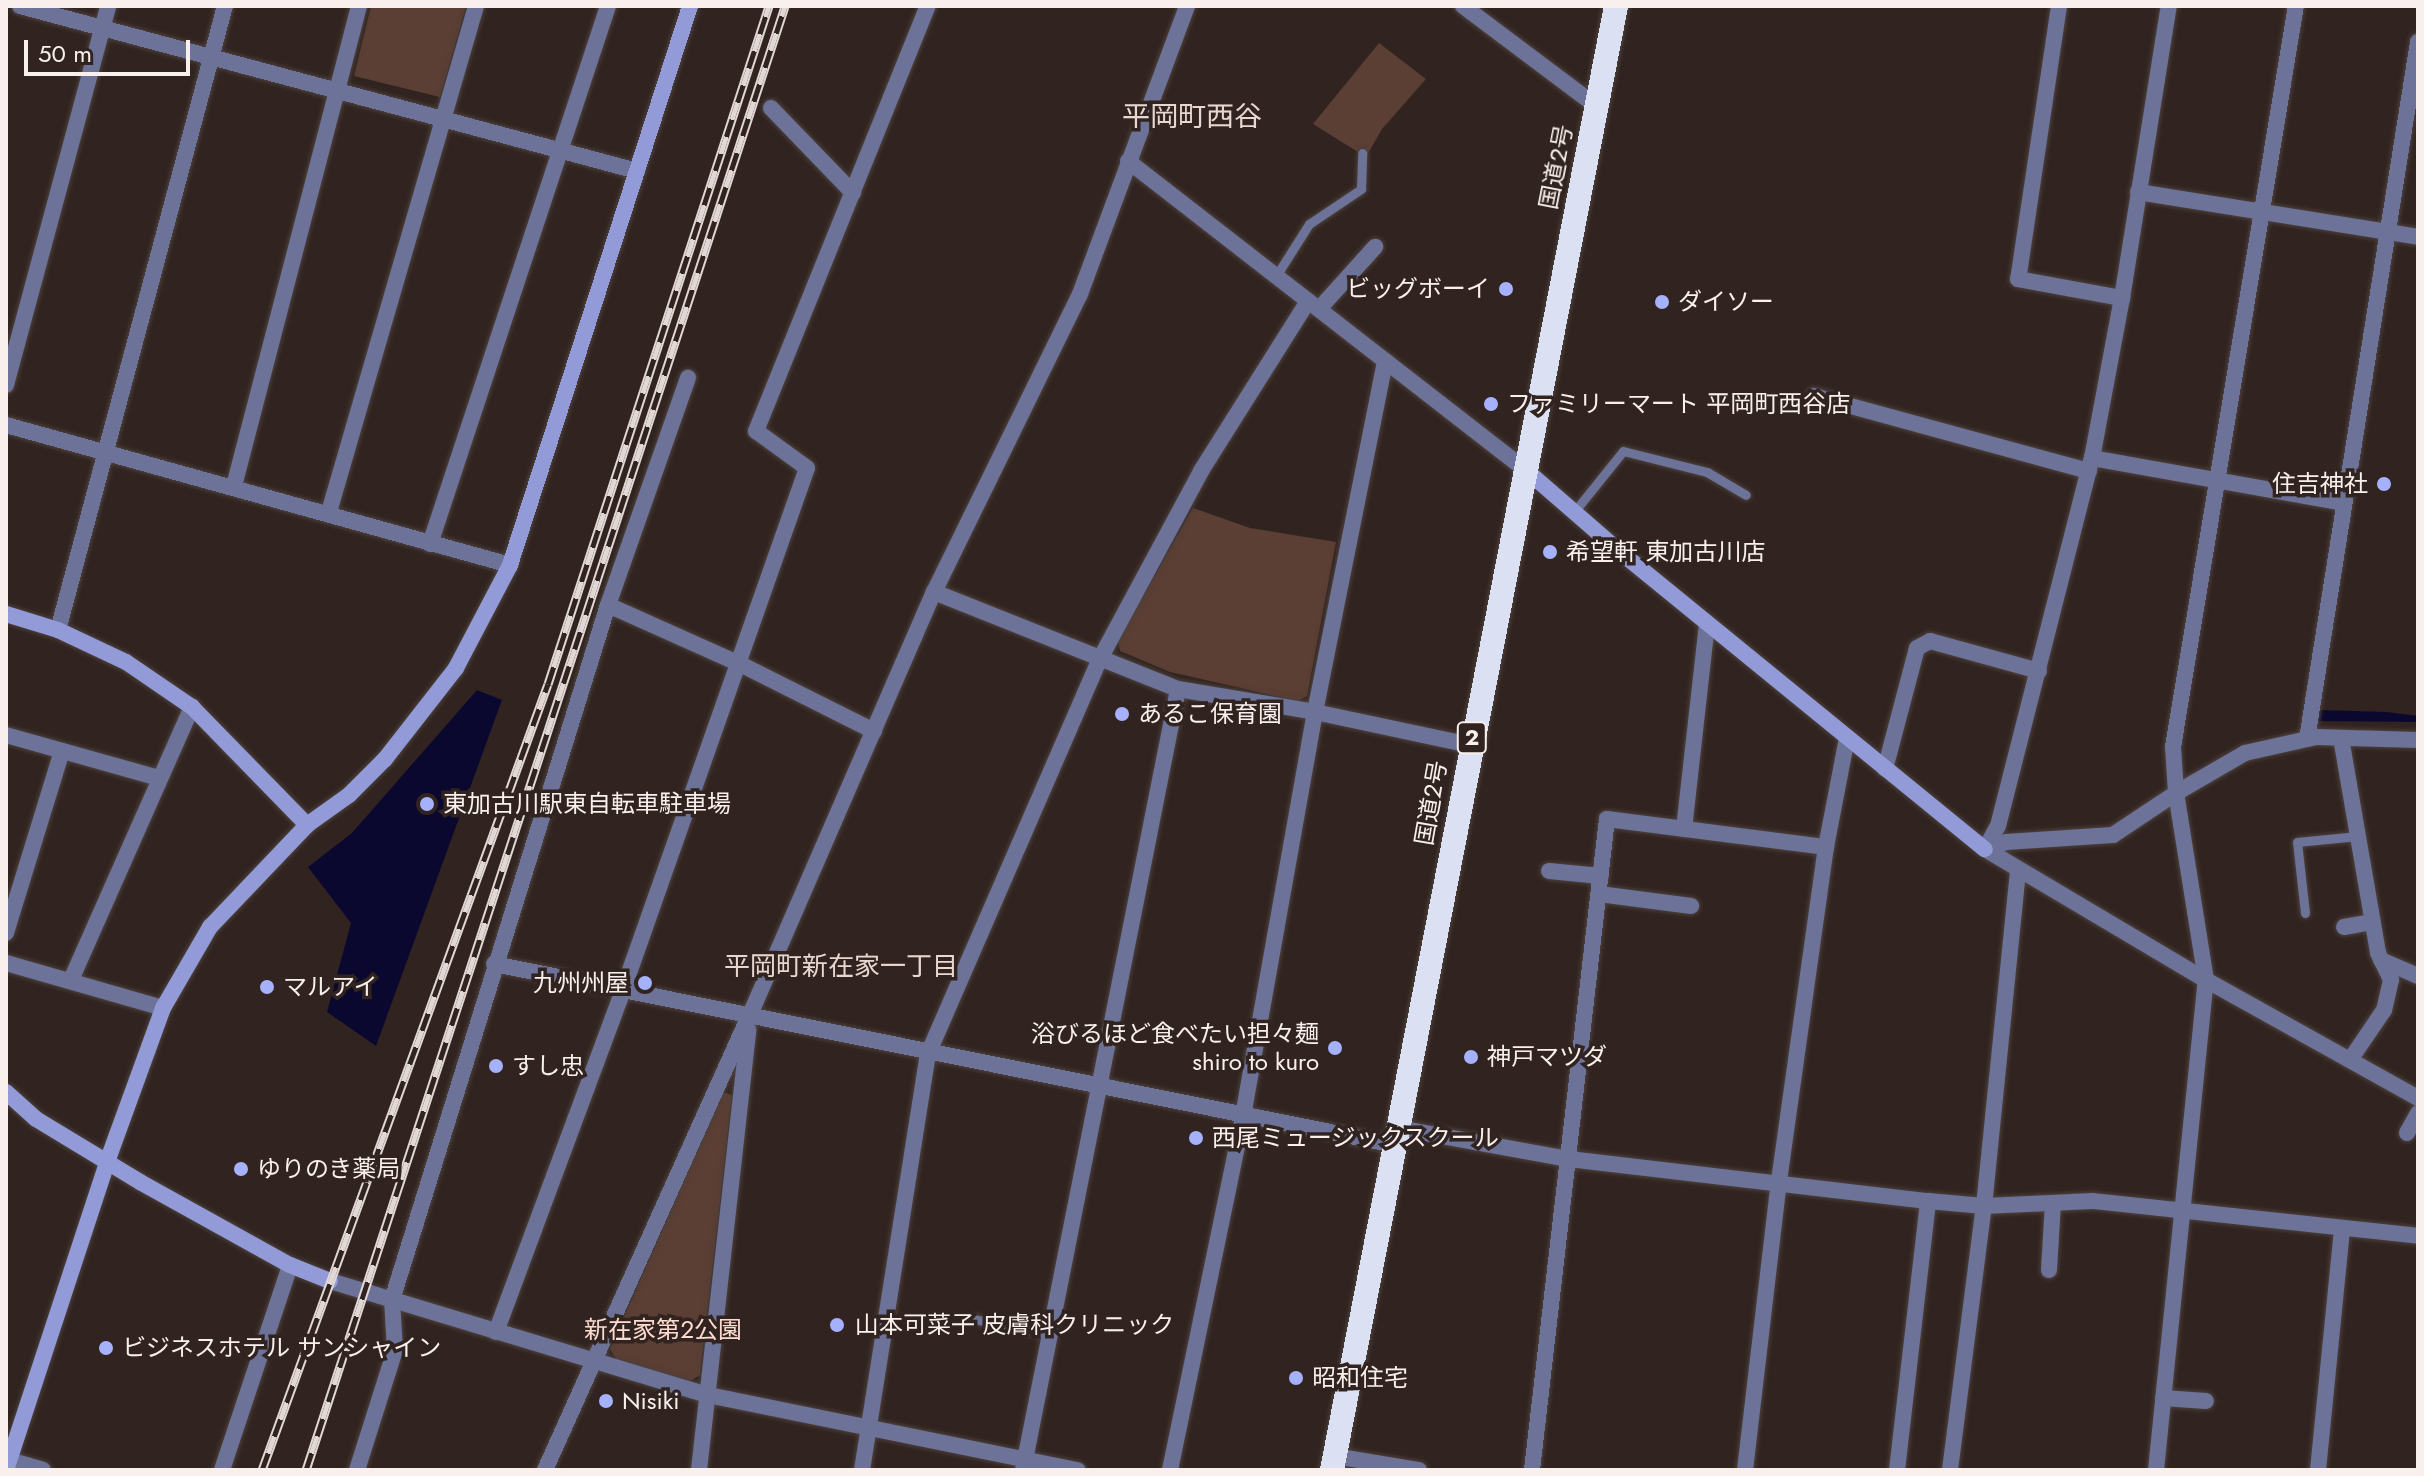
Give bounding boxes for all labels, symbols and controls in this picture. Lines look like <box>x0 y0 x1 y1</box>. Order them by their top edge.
scale bar <box>28 24 194 74</box>
text: 50 m <box>38 36 92 71</box>
district label: 平岡町西谷 <box>1122 100 1262 134</box>
street label: 国道2号 <box>1534 122 1578 212</box>
place label: ビッグボーイ <box>1346 275 1490 303</box>
marker: ビッグボーイ <box>1497 280 1515 298</box>
place label: ダイソー <box>1678 288 1774 316</box>
marker: ダイソー <box>1653 293 1671 311</box>
place label: ファミリーマート 平岡町西谷店 <box>1507 390 1850 418</box>
marker: ファミリーマート 平岡町西谷店 <box>1482 395 1500 413</box>
place label: 住吉神社 <box>2272 470 2368 498</box>
marker: 住吉神社 <box>2375 475 2393 493</box>
place label: 希望軒 東加古川店 <box>1566 538 1765 566</box>
marker: 希望軒 東加古川店 <box>1541 543 1559 561</box>
place label: あるこ保育園 <box>1138 700 1282 728</box>
marker: あるこ保育園 <box>1113 705 1131 723</box>
road number: 2 <box>1456 720 1488 756</box>
street label: 国道2号 <box>1409 758 1453 848</box>
place label: 東加古川駅東自転車駐車場 <box>443 790 731 818</box>
marker: 東加古川駅東自転車駐車場 <box>418 795 436 813</box>
district label: 平岡町新在家一丁目 <box>724 951 958 983</box>
place label: 九州州屋 <box>533 969 629 997</box>
place label: マルアイ <box>283 973 379 1001</box>
marker: 九州州屋 <box>636 974 654 992</box>
marker: マルアイ <box>258 978 276 996</box>
place label: 浴びるほど食べたい担々麺 shiro to kuro <box>1031 1020 1319 1076</box>
marker: 浴びるほど食べたい担々麺 shiro to kuro <box>1326 1039 1344 1057</box>
place label: 神戸マツダ <box>1487 1043 1607 1071</box>
marker: 神戸マツダ <box>1462 1048 1480 1066</box>
place label: すし忠 <box>512 1052 584 1080</box>
marker: すし忠 <box>487 1057 505 1075</box>
place label: 西尾ミュージックスクール <box>1212 1124 1500 1152</box>
marker: 西尾ミュージックスクール <box>1187 1129 1205 1147</box>
place label: ゆりのき薬局 <box>257 1155 401 1183</box>
marker: ゆりのき薬局 <box>232 1160 250 1178</box>
place label: 山本可菜子 皮膚科クリニック <box>855 1311 1174 1339</box>
marker: 山本可菜子 皮膚科クリニック <box>826 1314 848 1336</box>
park label: 新在家第２公園 <box>584 1316 742 1344</box>
place label: ビジネスホテル サンシャイン <box>122 1334 441 1362</box>
marker: ビジネスホテル サンシャイン <box>97 1339 115 1357</box>
place label: 昭和住宅 <box>1312 1364 1408 1392</box>
marker: 昭和住宅 <box>1287 1369 1305 1387</box>
place label: Nisiki <box>622 1387 680 1415</box>
marker: Nisiki <box>597 1392 615 1410</box>

